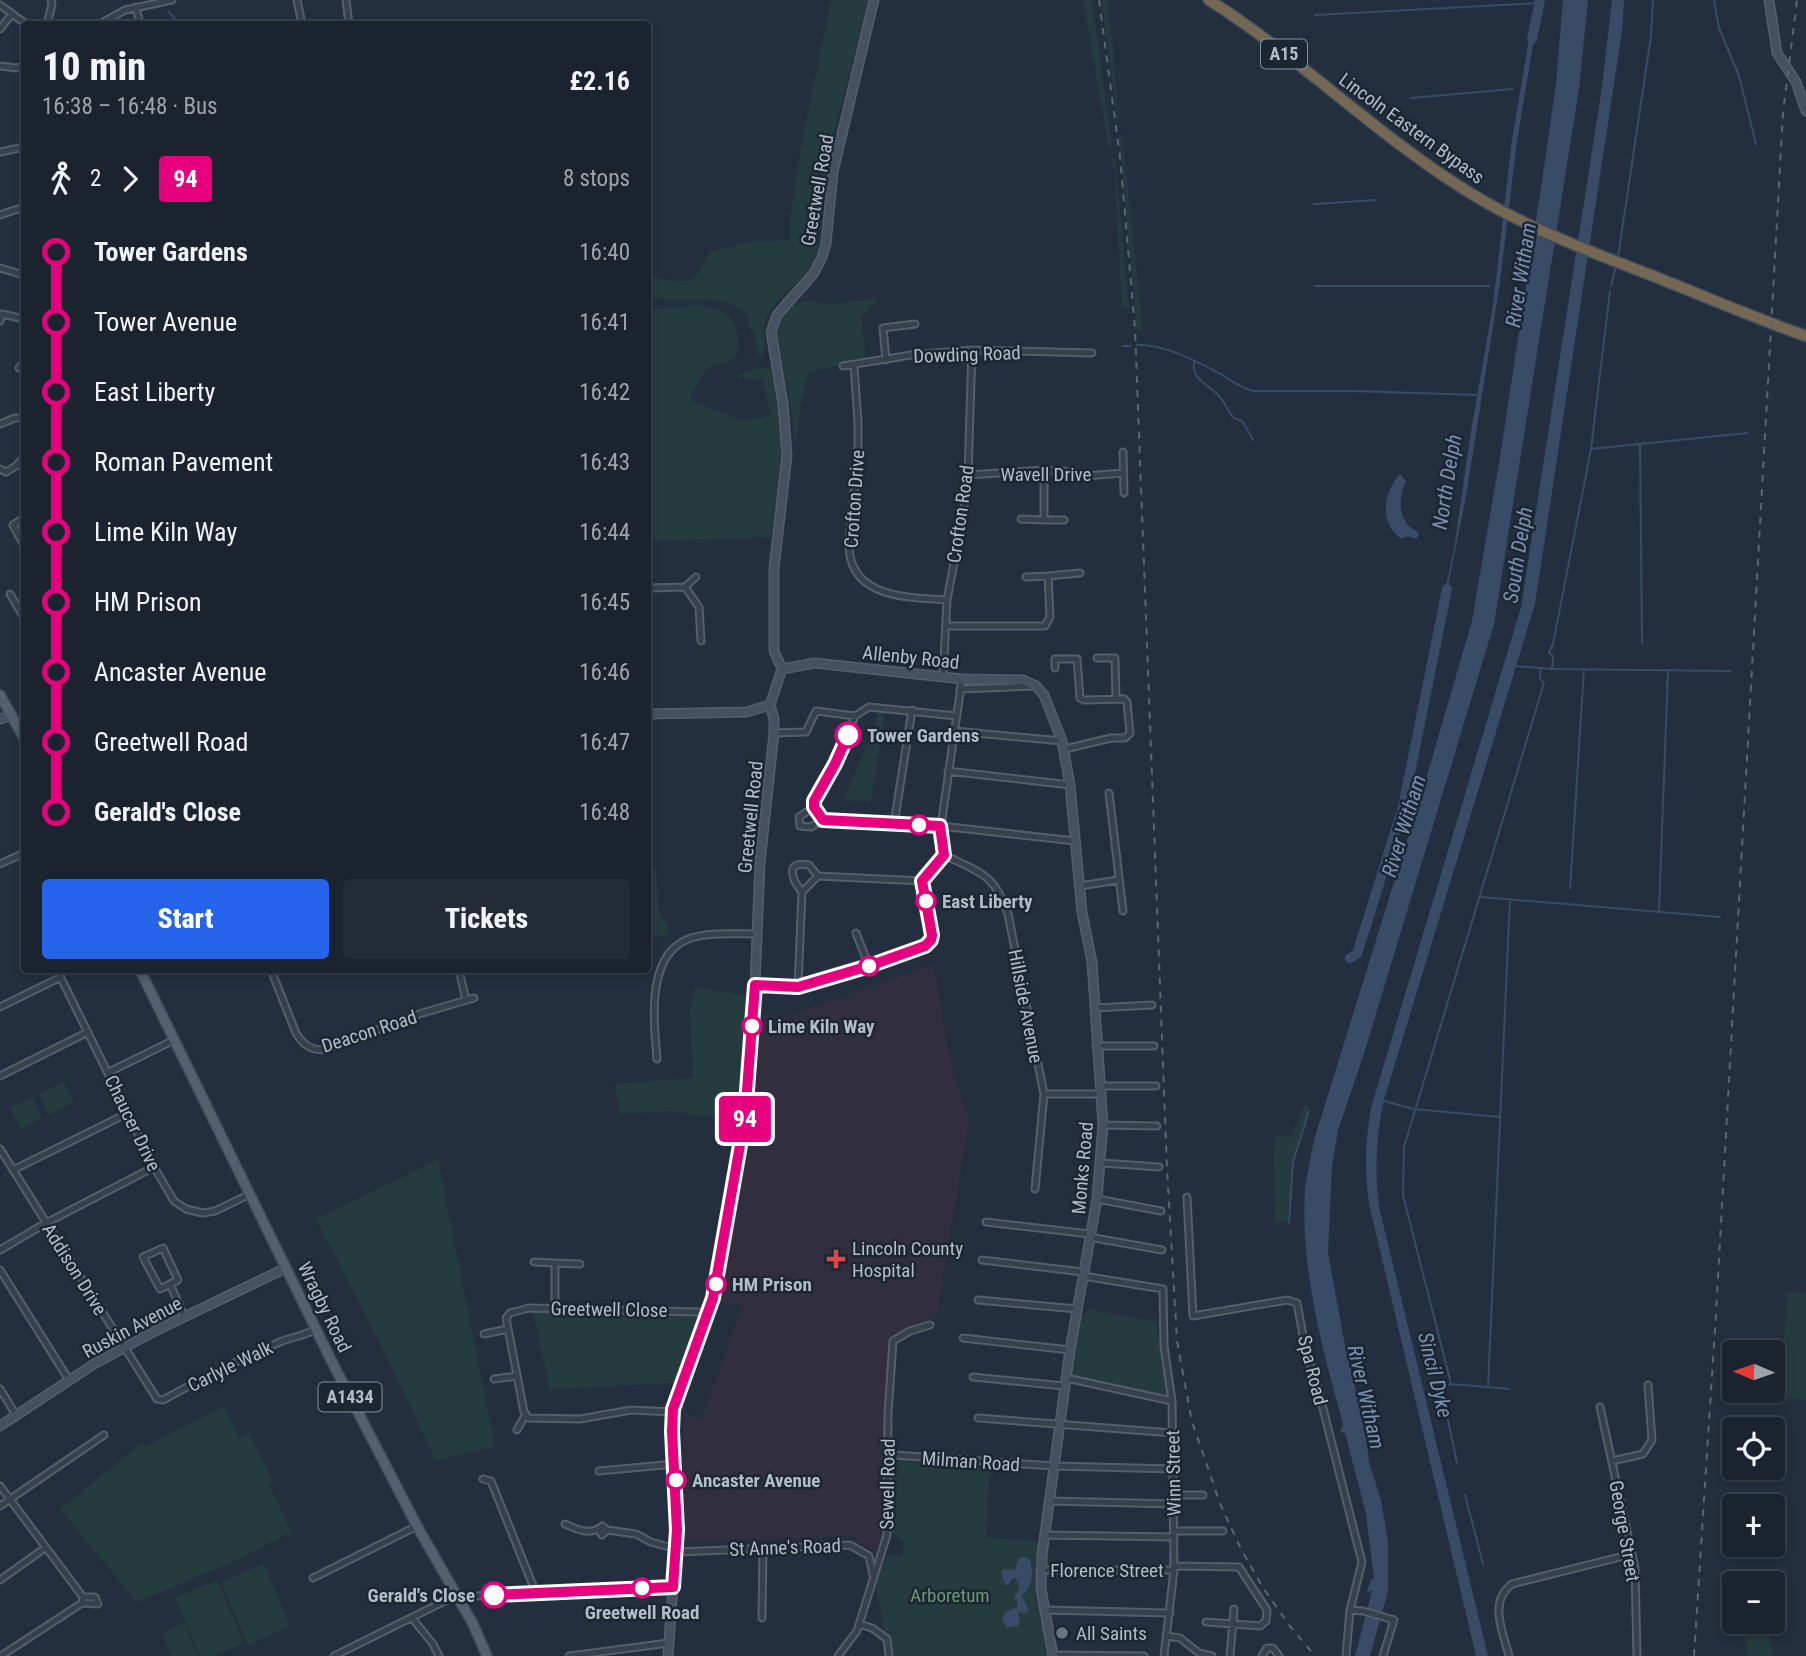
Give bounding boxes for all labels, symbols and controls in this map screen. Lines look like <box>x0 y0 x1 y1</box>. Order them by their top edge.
road number: A15 <box>1261 40 1307 68</box>
text: 10 min <box>42 45 146 89</box>
text: £2.16 <box>569 66 630 96</box>
street label: Lincoln Eastern Bypass <box>1335 68 1489 189</box>
text: 16:38 – 16:48 · Bus <box>42 93 218 120</box>
street label: Greetwell Road <box>796 133 839 248</box>
icon: walk <box>42 160 80 198</box>
icon: forward <box>111 160 149 198</box>
text: 2 <box>90 165 101 192</box>
text: 94 <box>173 165 198 193</box>
text: 8 stops <box>563 165 630 192</box>
water label: River Witham <box>1501 221 1541 329</box>
text: Tower Gardens <box>94 237 248 267</box>
text: 16:40 <box>579 239 630 266</box>
text: Tower Avenue <box>94 307 237 337</box>
text: 16:41 <box>579 309 630 336</box>
street label: Dowding Road <box>913 341 1021 368</box>
text: East Liberty <box>94 377 215 407</box>
text: 16:42 <box>579 379 630 406</box>
water label: North Delph <box>1428 433 1466 531</box>
text: Roman Pavement <box>94 447 273 477</box>
text: 16:43 <box>579 449 630 476</box>
street label: Crofton Drive <box>840 449 869 549</box>
street label: Wavell Drive <box>1000 463 1092 486</box>
street label: Crofton Road <box>942 464 979 564</box>
water label: South Delph <box>1499 505 1537 605</box>
text: Lime Kiln Way <box>94 517 237 547</box>
text: 16:44 <box>579 519 630 546</box>
text: HM Prison <box>94 587 202 617</box>
text: 16:45 <box>579 589 630 616</box>
street label: Allenby Road <box>861 641 961 674</box>
text: Ancaster Avenue <box>94 657 267 687</box>
text: 16:46 <box>579 659 630 686</box>
marker: Tower Gardens <box>835 722 861 748</box>
place label: Tower Gardens <box>867 724 979 747</box>
text: Greetwell Road <box>94 727 248 757</box>
text: 16:47 <box>579 729 630 756</box>
street label: Greetwell Road <box>733 760 768 874</box>
water label: River Witham <box>1377 772 1431 880</box>
text: Gerald's Close <box>94 797 241 827</box>
text: 16:48 <box>579 799 630 826</box>
unlabelled marker <box>909 815 929 835</box>
button: Start <box>42 879 329 959</box>
button: Tickets <box>343 879 630 959</box>
place label: East Liberty <box>942 890 1033 913</box>
marker: East Liberty <box>916 891 936 911</box>
street label: Hillside Avenue <box>1003 947 1048 1065</box>
unlabelled marker <box>859 956 879 976</box>
street label: Deacon Road <box>319 1005 420 1058</box>
place label: Lime Kiln Way <box>768 1015 875 1038</box>
marker: Lime Kiln Way <box>742 1016 762 1036</box>
street label: Chaucer Drive <box>99 1071 166 1175</box>
line badge: 94 <box>714 1096 776 1142</box>
text: 94 <box>733 1105 757 1133</box>
street label: Monks Road <box>1067 1121 1098 1215</box>
street label: Addison Drive <box>37 1219 112 1319</box>
place label: Lincoln County Hospital <box>852 1237 963 1282</box>
marker: Lincoln County Hospital <box>826 1249 846 1269</box>
street label: Wragby Road <box>293 1258 356 1356</box>
place label: HM Prison <box>732 1273 812 1296</box>
marker: HM Prison <box>706 1274 726 1294</box>
street label: Ruskin Avenue <box>79 1292 186 1363</box>
street label: Greetwell Close <box>550 1297 668 1322</box>
water label: Sincil Dyke <box>1413 1330 1457 1420</box>
street label: Spa Road <box>1293 1333 1332 1407</box>
street label: Carlyle Walk <box>184 1336 277 1397</box>
north arrow <box>1722 1340 1785 1404</box>
map controls <box>1722 1340 1785 1634</box>
water label: River Witham <box>1342 1343 1390 1451</box>
road number: A1434 <box>318 1382 382 1412</box>
button: locate <box>1722 1417 1785 1480</box>
street label: Winn Street <box>1161 1430 1186 1516</box>
street label: Sewell Road <box>875 1438 900 1530</box>
street label: Milman Road <box>921 1447 1021 1476</box>
place label: Ancaster Avenue <box>692 1469 820 1492</box>
marker: Ancaster Avenue <box>666 1470 686 1490</box>
street label: George Street <box>1604 1479 1645 1584</box>
button: + <box>1722 1494 1785 1557</box>
street label: St Anne's Road <box>729 1534 841 1561</box>
street label: Florence Street <box>1050 1559 1164 1582</box>
button: − <box>1722 1571 1785 1634</box>
marker: Greetwell Road <box>632 1578 652 1598</box>
marker: Gerald's Close <box>481 1582 507 1608</box>
place label: Gerald's Close <box>368 1584 475 1607</box>
park label: Arboretum <box>910 1584 990 1607</box>
place label: Greetwell Road <box>585 1601 699 1624</box>
place label: All Saints <box>1076 1622 1147 1645</box>
marker: All Saints <box>1054 1625 1070 1641</box>

